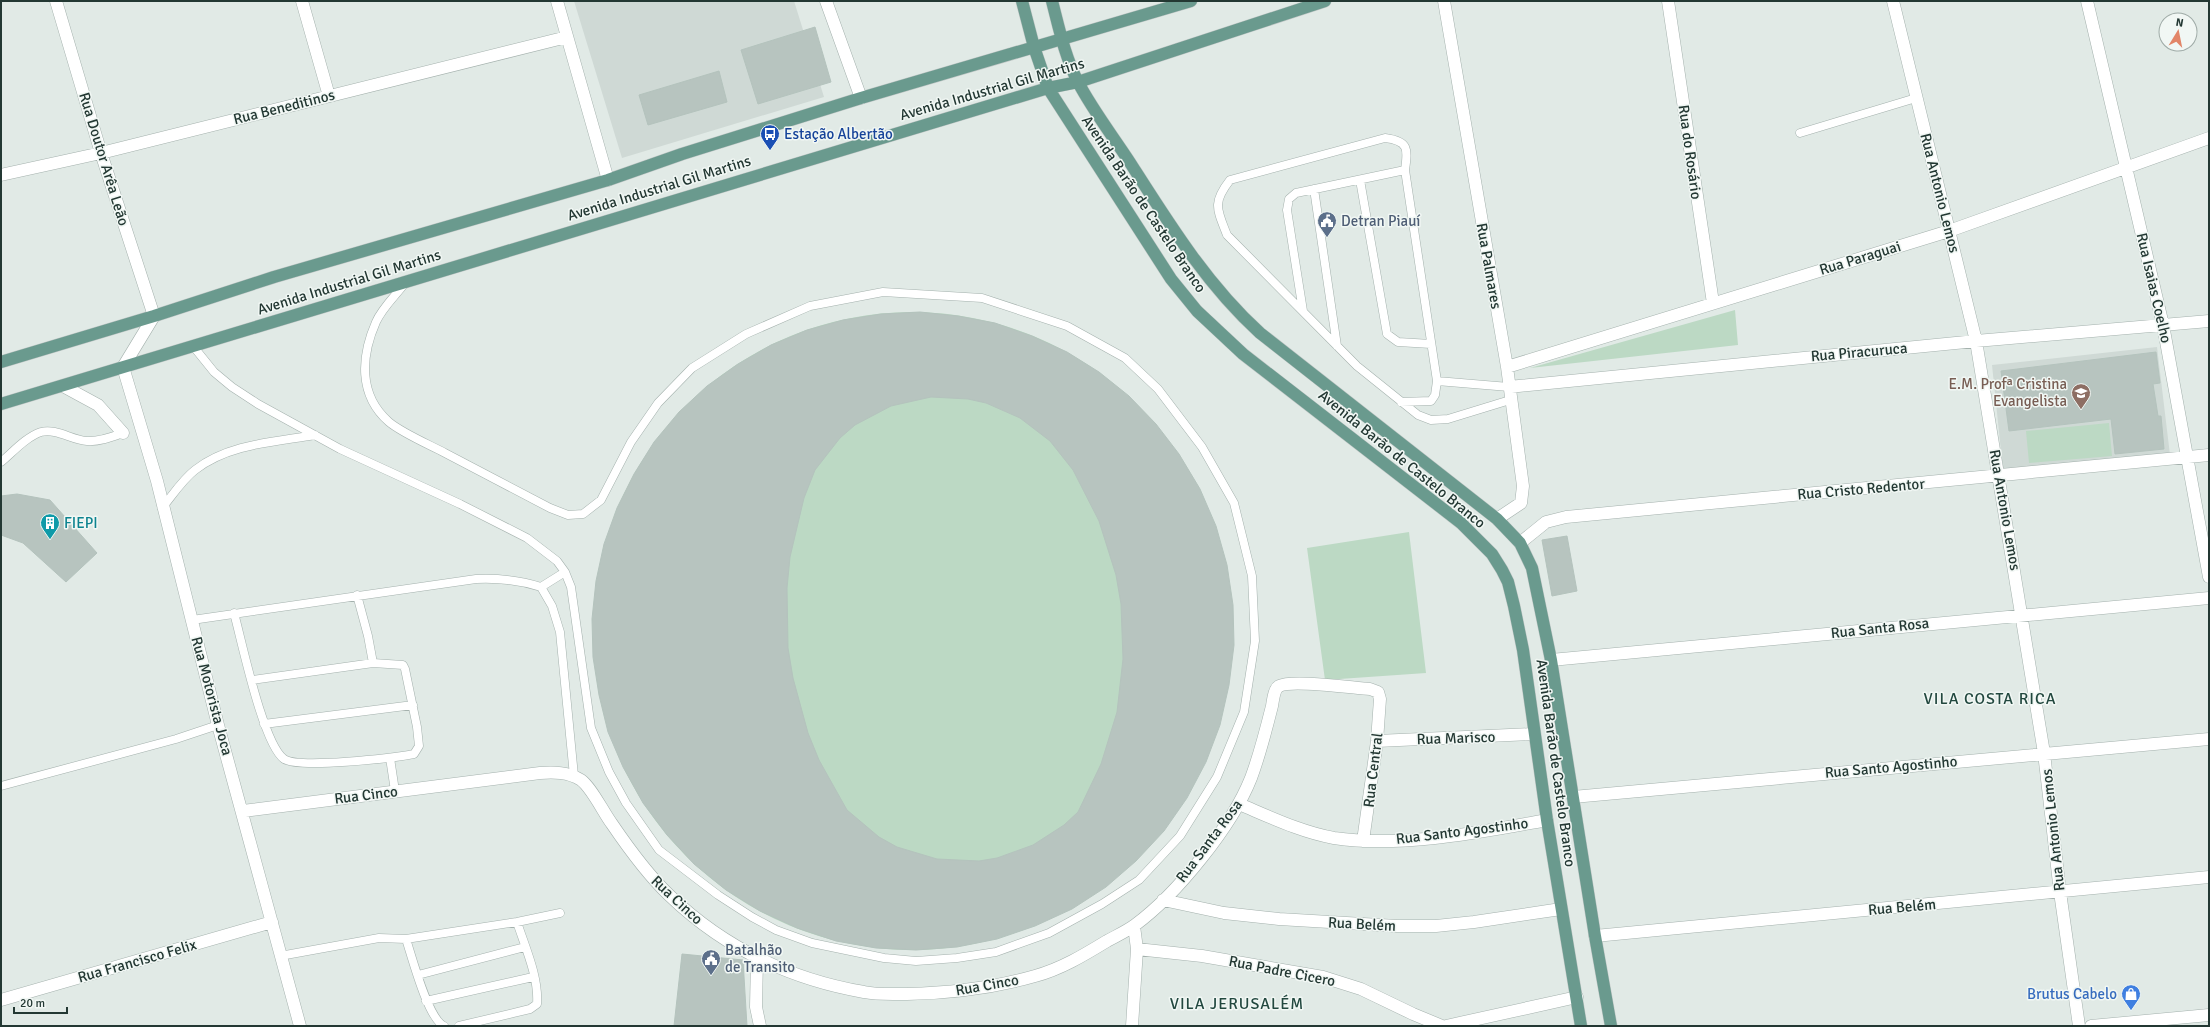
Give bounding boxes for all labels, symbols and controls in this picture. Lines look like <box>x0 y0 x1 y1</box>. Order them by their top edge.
north arrow <box>2158 12 2198 52</box>
text: N <box>2175 16 2185 30</box>
street label: Avenida Industrial Gil Martins <box>898 54 1087 124</box>
street label: Rua Beneditinos <box>231 86 337 128</box>
street label: Rua Doutor Arêa Leão <box>75 90 133 228</box>
street label: Rua do Rosário <box>1674 104 1706 201</box>
street label: Avenida Barão de Castelo Branco <box>1078 112 1210 296</box>
bus stop icon: Estação Albertão <box>759 123 781 151</box>
place label: Estação Albertão <box>784 125 893 143</box>
street label: Rua Antonio Lemos <box>1916 131 1964 255</box>
street label: Avenida Industrial Gil Martins <box>565 151 753 225</box>
public building icon: Detran Piauí <box>1316 210 1338 238</box>
place label: Detran Piauí <box>1341 212 1420 230</box>
street label: Rua Palmares <box>1473 222 1505 311</box>
street label: Rua Isaias Coelho <box>2133 231 2175 345</box>
street label: Rua Paraguai <box>1817 237 1903 279</box>
street label: Avenida Industrial Gil Martins <box>255 245 443 319</box>
street label: Rua Piracuruca <box>1810 339 1908 365</box>
place label: E.M. Profª Cristina Evangelista <box>1949 375 2067 410</box>
school or university icon: E.M. Profª Cristina Evangelista <box>2070 382 2092 410</box>
street label: Avenida Barão de Castelo Branco <box>1315 386 1489 532</box>
street label: Rua Antonio Lemos <box>1985 448 2025 572</box>
street label: Rua Cristo Redentor <box>1797 474 1926 504</box>
building icon: FIEPI <box>39 512 61 540</box>
place label: FIEPI <box>64 514 98 532</box>
street label: Rua Santa Rosa <box>1830 614 1930 642</box>
street label: Rua Motorista Joca <box>187 635 237 757</box>
street label: Avenida Barão de Castelo Branco <box>1533 658 1580 868</box>
district label: VILA COSTA RICA <box>1924 689 2056 709</box>
street label: Rua Marisco <box>1416 728 1496 748</box>
street label: Rua Central <box>1359 732 1387 808</box>
street label: Rua Santo Agostinho <box>1824 752 1958 782</box>
street label: Rua Antonio Lemos <box>2038 768 2068 892</box>
street label: Rua Cinco <box>333 782 399 808</box>
street label: Rua Santa Rosa <box>1172 796 1246 886</box>
street label: Rua Santo Agostinho <box>1395 814 1529 848</box>
street label: Rua Cinco <box>647 872 707 928</box>
street label: Rua Belém <box>1867 895 1937 919</box>
street label: Rua Belém <box>1328 913 1397 935</box>
street label: Rua Francisco Felix <box>76 935 198 987</box>
place label: Batalhão de Transito <box>725 941 795 976</box>
public building icon: Batalhão de Transito <box>700 948 722 976</box>
street label: Rua Padre Cicero <box>1227 952 1337 990</box>
street label: Rua Cinco <box>954 971 1020 999</box>
shop icon: Brutus Cabelo <box>2120 983 2142 1011</box>
place label: Brutus Cabelo <box>2027 985 2117 1003</box>
scale bar <box>14 989 67 1015</box>
district label: VILA JERUSALÉM <box>1170 994 1304 1014</box>
text: 20 m <box>20 996 45 1011</box>

